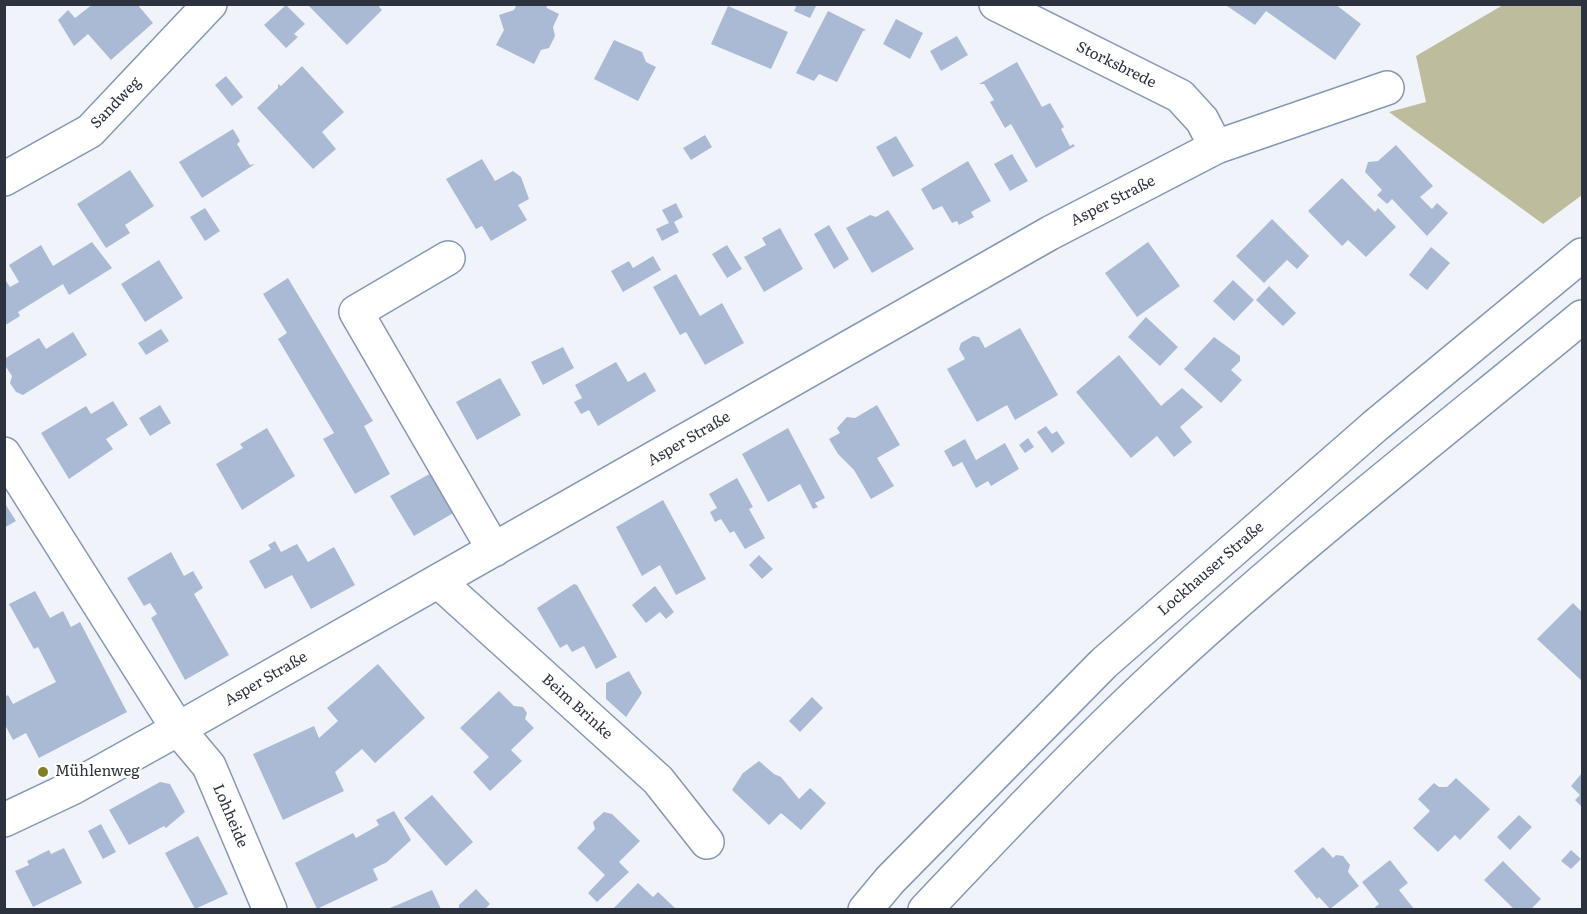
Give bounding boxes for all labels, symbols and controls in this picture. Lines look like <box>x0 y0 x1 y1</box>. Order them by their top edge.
street label: Storksbrede <box>1073 38 1159 92</box>
street label: Sandweg <box>87 74 145 132</box>
street label: Asper Straße <box>1068 172 1158 230</box>
street label: Asper Straße <box>644 408 734 470</box>
street label: Lockhauser Straße <box>1154 518 1268 620</box>
street label: Asper Straße <box>221 648 311 710</box>
street label: Beim Brinke <box>538 671 616 743</box>
place label: Mühlenweg <box>55 763 140 781</box>
marker: Mühlenweg <box>36 765 50 779</box>
street label: Lohheide <box>209 781 251 851</box>

